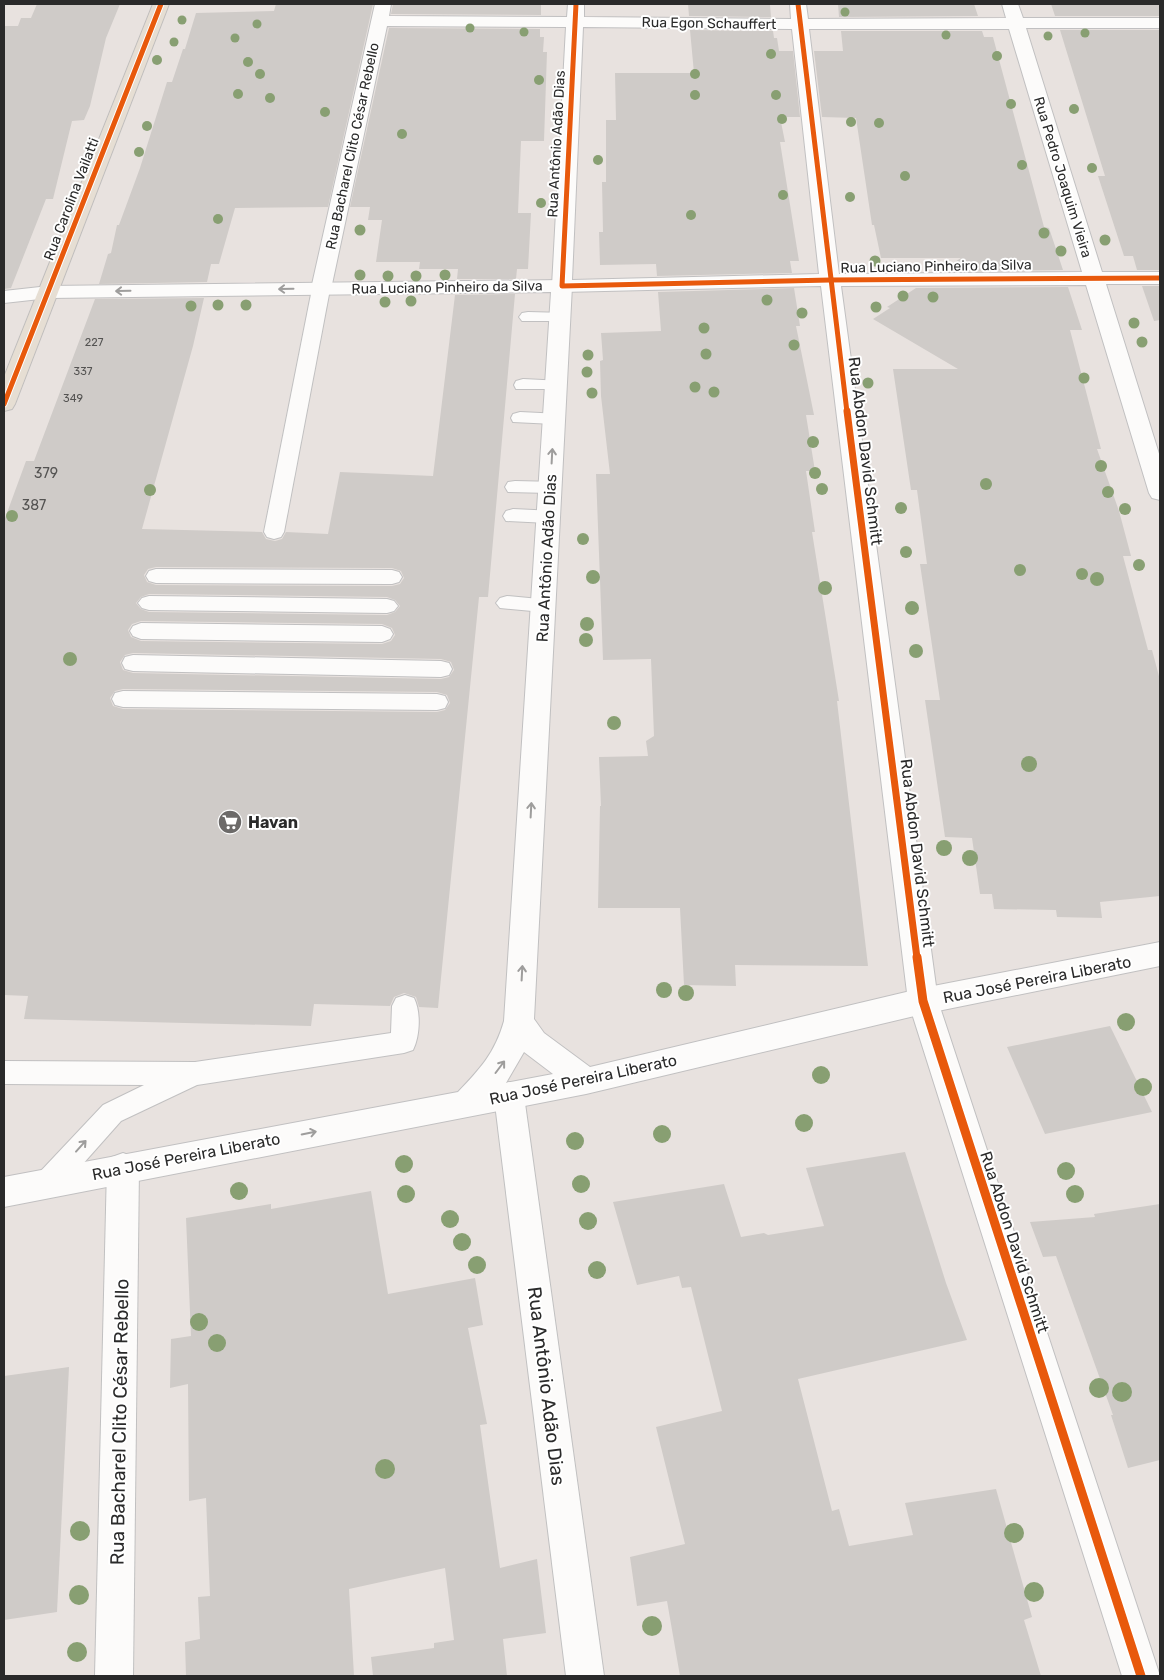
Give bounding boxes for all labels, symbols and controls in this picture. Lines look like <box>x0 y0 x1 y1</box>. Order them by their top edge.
street label: Rua Egon Schauffert <box>641 14 777 33</box>
street label: Rua Bacharel Clito César Rebello <box>322 41 383 251</box>
street label: Rua Antônio Adão Dias <box>544 70 569 218</box>
street label: Rua Pedro Joaquim Vieira <box>1030 95 1095 260</box>
street label: Rua Carolina Vailatti <box>40 135 103 263</box>
street label: Rua Luciano Pinheiro da Silva <box>840 256 1032 277</box>
street label: Rua Luciano Pinheiro da Silva <box>351 277 543 298</box>
one-way arrow <box>278 284 294 294</box>
one-way arrow <box>116 286 132 296</box>
house number: 227 <box>85 336 104 349</box>
street label: Rua Abdon David Schmitt <box>844 356 887 547</box>
house number: 337 <box>74 365 93 378</box>
house number: 349 <box>63 392 83 405</box>
one-way arrow <box>548 448 557 464</box>
house number: 379 <box>34 465 58 482</box>
street label: Rua Antônio Adão Dias <box>533 473 560 643</box>
house number: 387 <box>22 497 46 514</box>
street label: Rua Abdon David Schmitt <box>896 758 939 949</box>
one-way arrow <box>527 803 536 819</box>
supermarket icon: Havan <box>217 809 243 835</box>
place label: Havan <box>248 813 298 832</box>
street label: Rua José Pereira Liberato <box>941 952 1133 1007</box>
one-way arrow <box>517 965 526 981</box>
street label: Rua José Pereira Liberato <box>488 1050 679 1109</box>
one-way arrow <box>495 1060 505 1074</box>
one-way arrow <box>300 1127 316 1137</box>
street label: Rua José Pereira Liberato <box>90 1129 282 1184</box>
one-way arrow <box>75 1140 86 1153</box>
street label: Rua Abdon David Schmitt <box>976 1149 1053 1335</box>
street label: Rua Bacharel Clito César Rebello <box>106 1279 133 1565</box>
street label: Rua Antônio Adão Dias <box>523 1285 570 1487</box>

